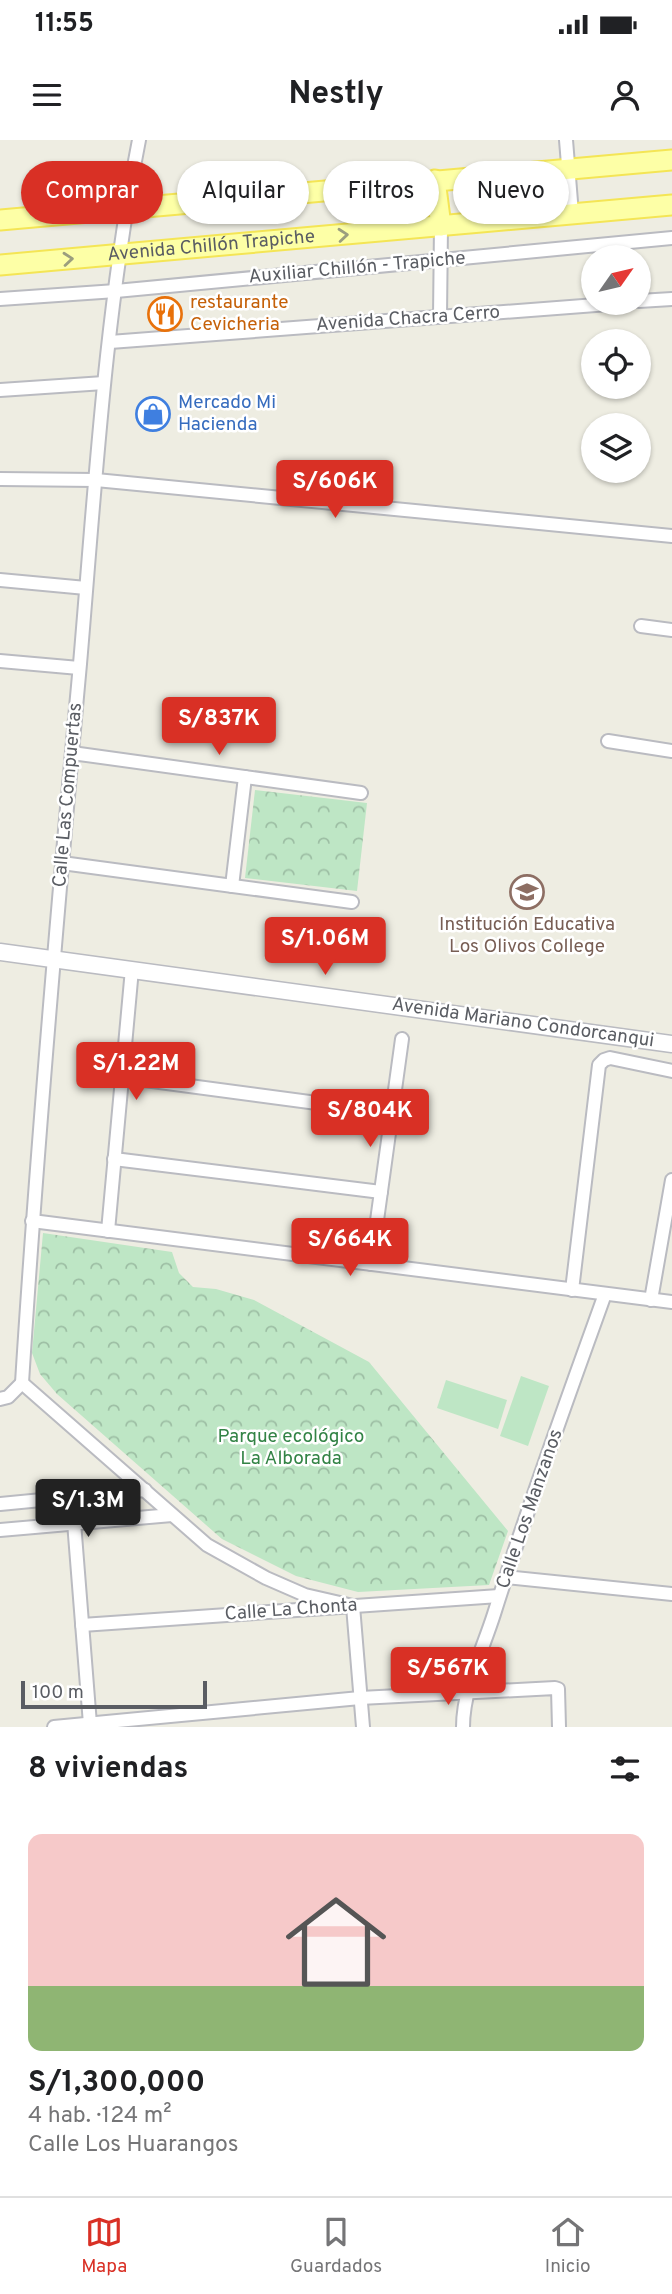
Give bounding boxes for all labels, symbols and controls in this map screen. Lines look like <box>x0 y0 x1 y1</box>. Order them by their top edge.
text: 11:55 <box>35 8 94 41</box>
text: Nestly <box>288 75 384 115</box>
icon: menu <box>28 76 66 114</box>
icon: person <box>606 76 644 114</box>
chip: Comprar <box>21 161 163 224</box>
chip: Alquilar <box>177 161 309 224</box>
chip: Filtros <box>323 161 439 224</box>
chip: Nuevo <box>453 161 569 224</box>
street label: Avenida Chillón Trapiche <box>106 225 316 267</box>
one-way arrow <box>338 227 349 242</box>
north arrow <box>581 245 651 315</box>
map controls <box>581 245 651 483</box>
street label: Auxiliar Chillón - Trapiche <box>247 247 467 289</box>
one-way arrow <box>63 252 74 267</box>
place label: restaurante Cevicheria <box>190 291 288 337</box>
restaurant icon: restaurante Cevicheria <box>146 295 184 333</box>
street label: Avenida Chacra Cerro <box>315 301 501 337</box>
button: locate <box>581 329 651 399</box>
place label: Mercado Mi Hacienda <box>178 391 276 437</box>
shop icon: Mercado Mi Hacienda <box>134 395 172 433</box>
button: layers <box>581 413 651 483</box>
pin: S/606K <box>278 460 392 520</box>
text: S/606K <box>292 468 378 497</box>
pin: S/837K <box>162 698 276 757</box>
street label: Calle Las Compuertas <box>48 702 88 888</box>
text: S/837K <box>178 705 260 734</box>
school or university icon: Institución Educativa Los Olivos College <box>508 873 546 911</box>
place label: Institución Educativa Los Olivos College <box>439 913 615 959</box>
pin: S/1.06M <box>260 918 390 977</box>
text: S/1.06M <box>281 925 369 954</box>
street label: Avenida Mariano Condorcanqui <box>390 993 656 1053</box>
pin: S/1.22M <box>71 1042 201 1102</box>
text: S/1.22M <box>92 1050 180 1079</box>
pin: S/804K <box>313 1090 427 1149</box>
text: S/804K <box>327 1097 413 1126</box>
pin: S/664K <box>293 1218 407 1278</box>
text: S/664K <box>307 1226 393 1255</box>
park label: Parque ecológico La Alborada <box>218 1425 364 1471</box>
street label: Calle Los Manzanos <box>491 1426 569 1592</box>
pin: S/1.3M <box>31 1480 145 1539</box>
text: S/1.3M <box>52 1487 124 1516</box>
street label: Calle La Chonta <box>224 1593 358 1627</box>
pin: S/567K <box>391 1648 505 1707</box>
text: S/567K <box>407 1655 489 1684</box>
scale bar <box>21 1678 206 1710</box>
text: 100 m <box>32 1681 84 1705</box>
icon: filters <box>606 1750 644 1788</box>
text: 8 viviendas <box>28 1751 188 1788</box>
icon: home <box>273 1879 399 2005</box>
text: S/1,300,000 <box>28 2065 205 2102</box>
text: 4 hab. · 124 m² <box>28 2102 172 2131</box>
text: Calle Los Huarangos <box>28 2131 238 2160</box>
tab: Mapa <box>81 2213 127 2279</box>
tab: Guardados <box>290 2213 382 2279</box>
tab: Inicio <box>545 2213 591 2279</box>

